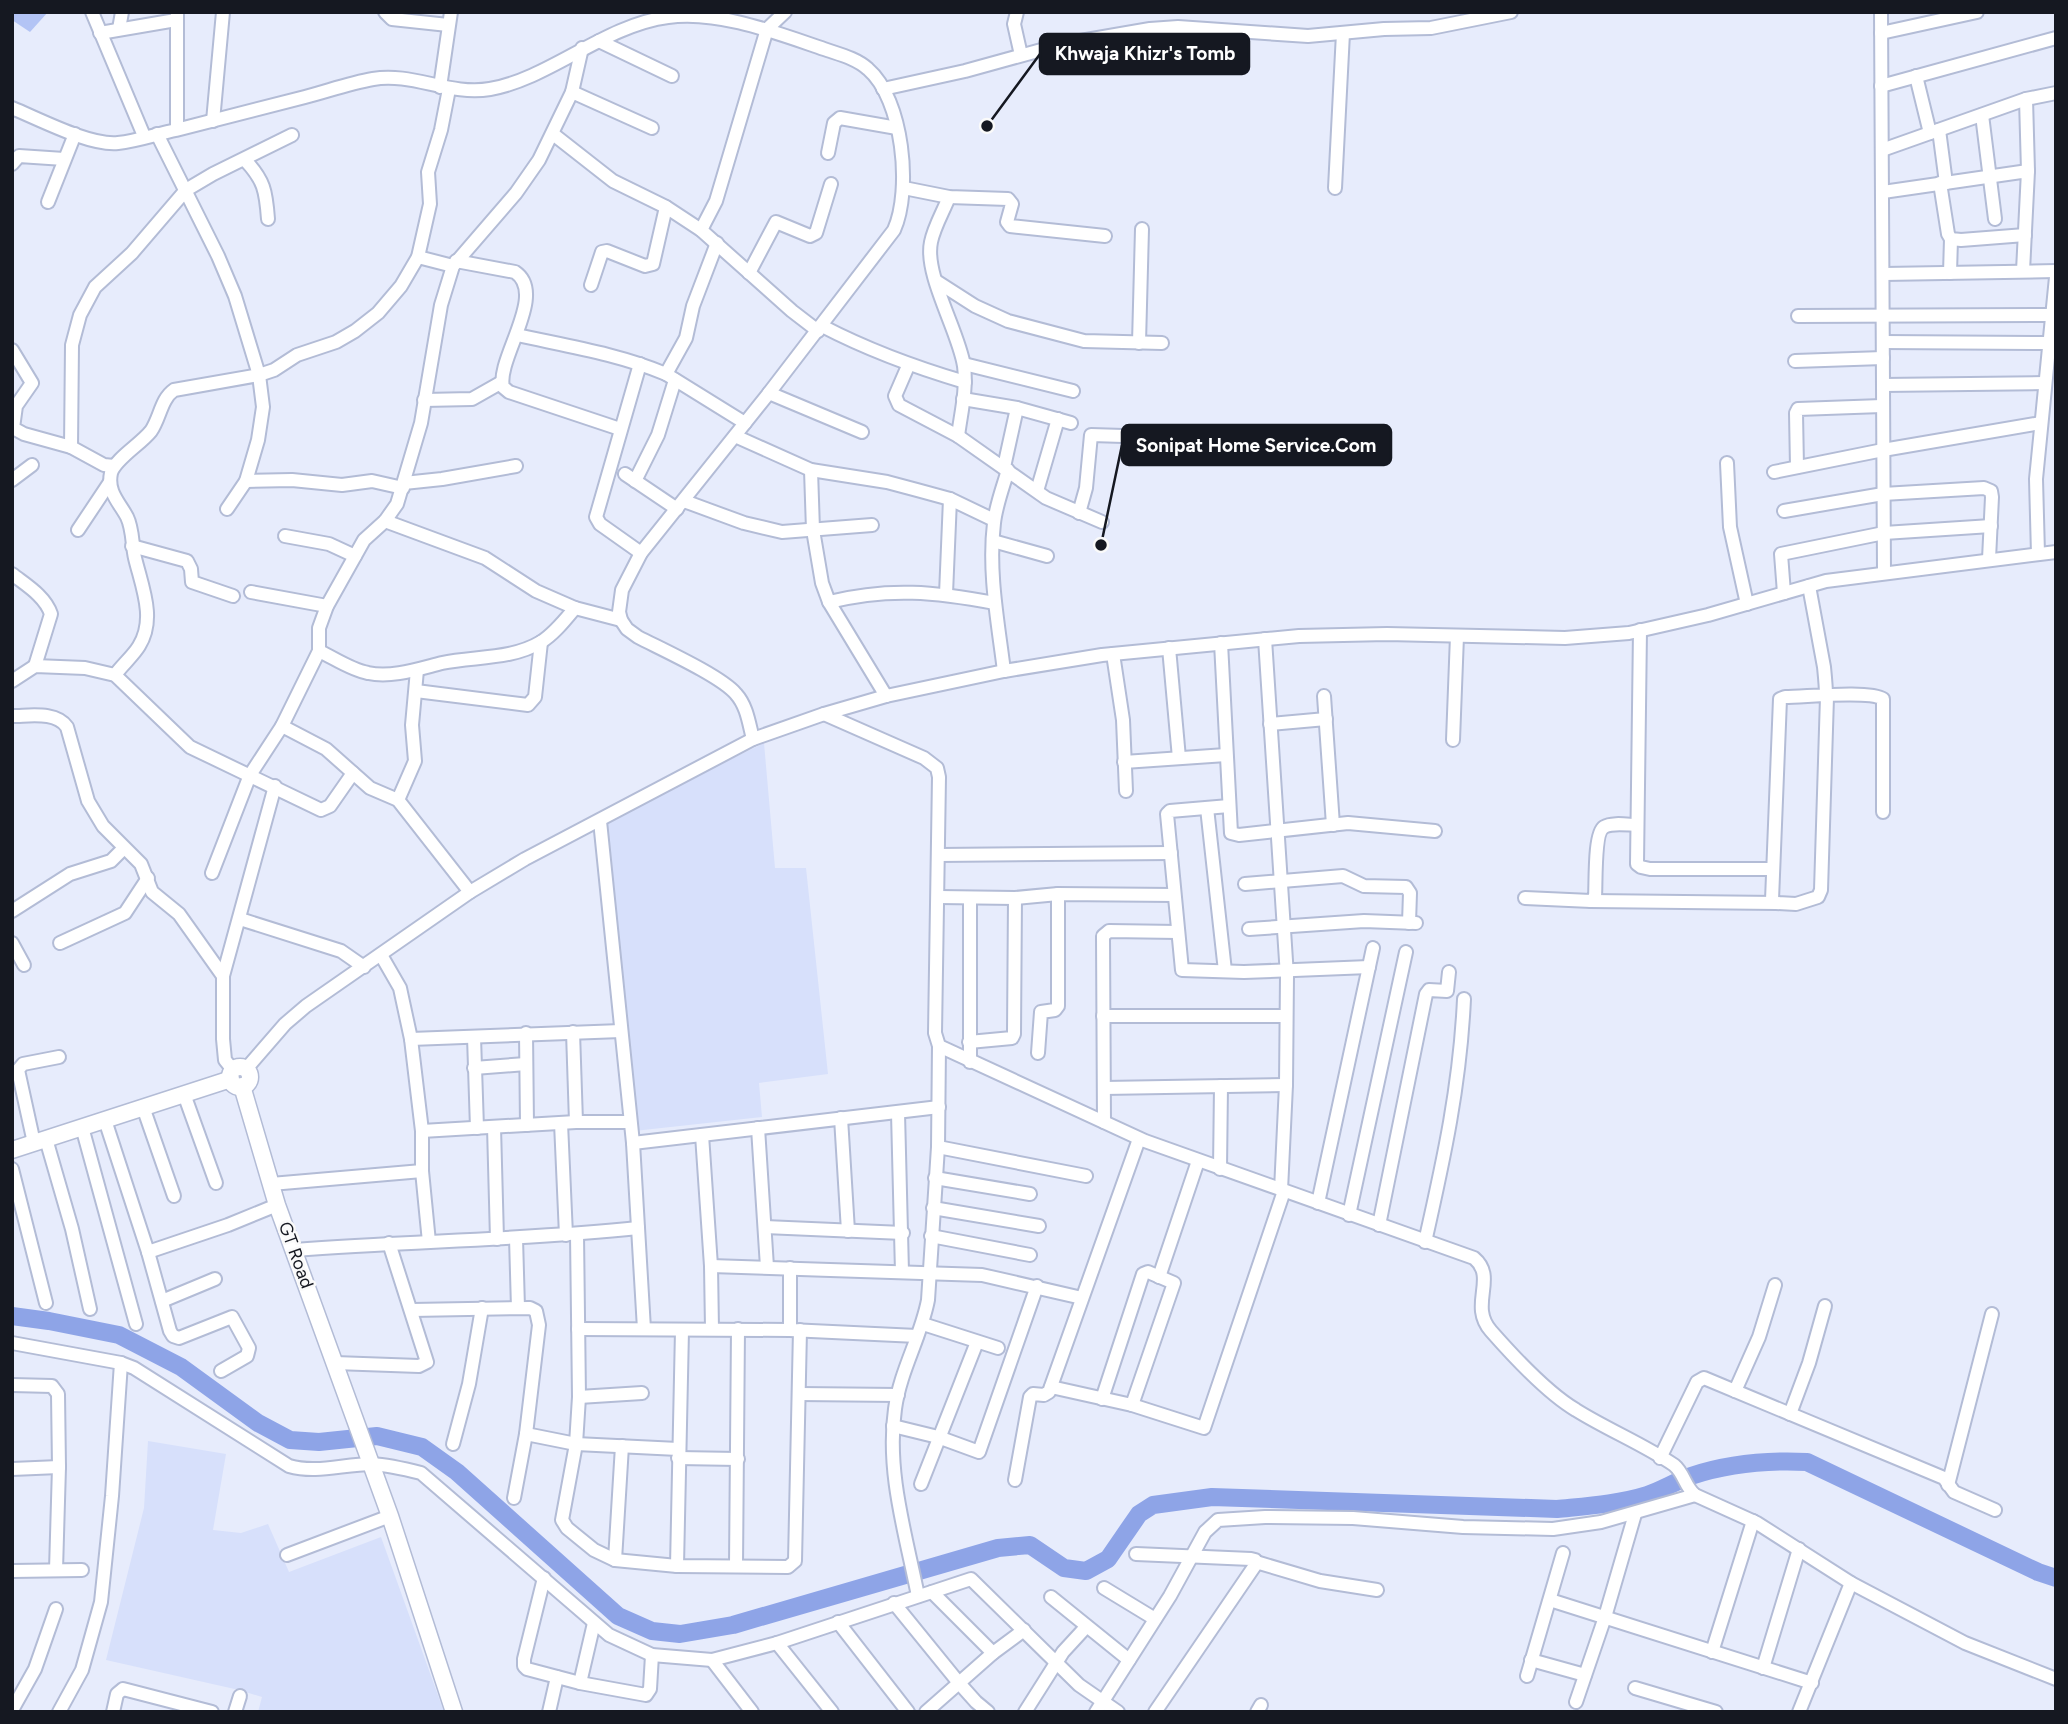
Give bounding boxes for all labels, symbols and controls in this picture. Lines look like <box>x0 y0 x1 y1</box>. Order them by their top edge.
callout: Khwaja Khizr's Tomb <box>1040 34 1249 74</box>
text: Khwaja Khizr's Tomb <box>1055 42 1235 65</box>
callout: Sonipat Home Service.Com <box>1122 425 1391 465</box>
text: Sonipat Home Service.Com <box>1136 434 1376 457</box>
street label: GT Road <box>274 1219 318 1291</box>

